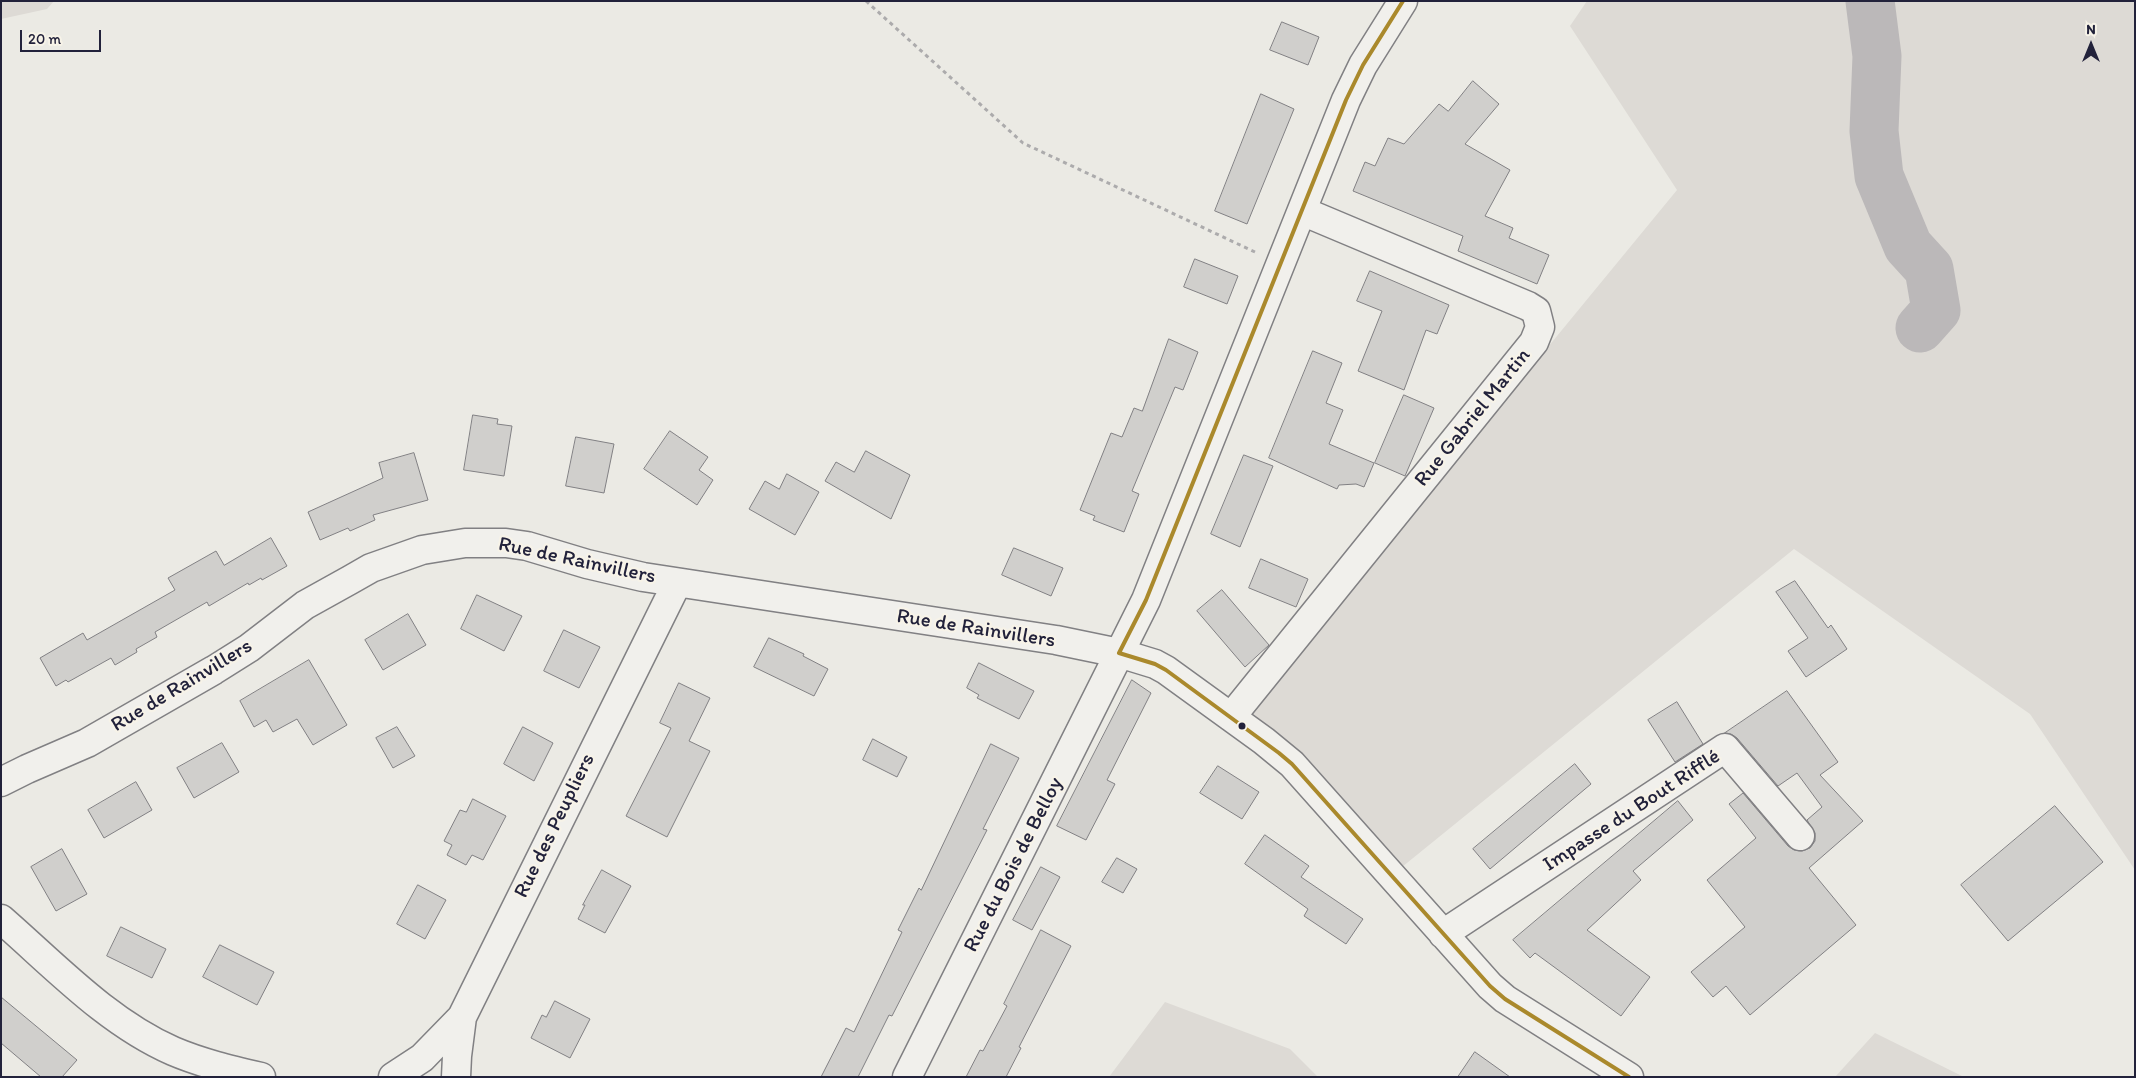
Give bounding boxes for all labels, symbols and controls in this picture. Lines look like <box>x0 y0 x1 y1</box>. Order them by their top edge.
scale bar <box>22 20 104 52</box>
north arrow <box>2066 20 2116 70</box>
text: N <box>2086 21 2096 38</box>
text: 20 m <box>28 30 61 48</box>
street label: Rue Gabriel Martin <box>1410 344 1536 492</box>
street label: Rue de Rainvillers <box>496 532 658 590</box>
street label: Rue de Rainvillers <box>895 604 1057 654</box>
street label: Rue de Rainvillers <box>107 634 257 738</box>
unlabelled marker <box>1237 721 1247 731</box>
street label: Impasse du Bout Rifflé <box>1539 744 1725 878</box>
street label: Rue des Peupliers <box>509 750 601 902</box>
street label: Rue du Bois de Belloy <box>959 773 1069 957</box>

